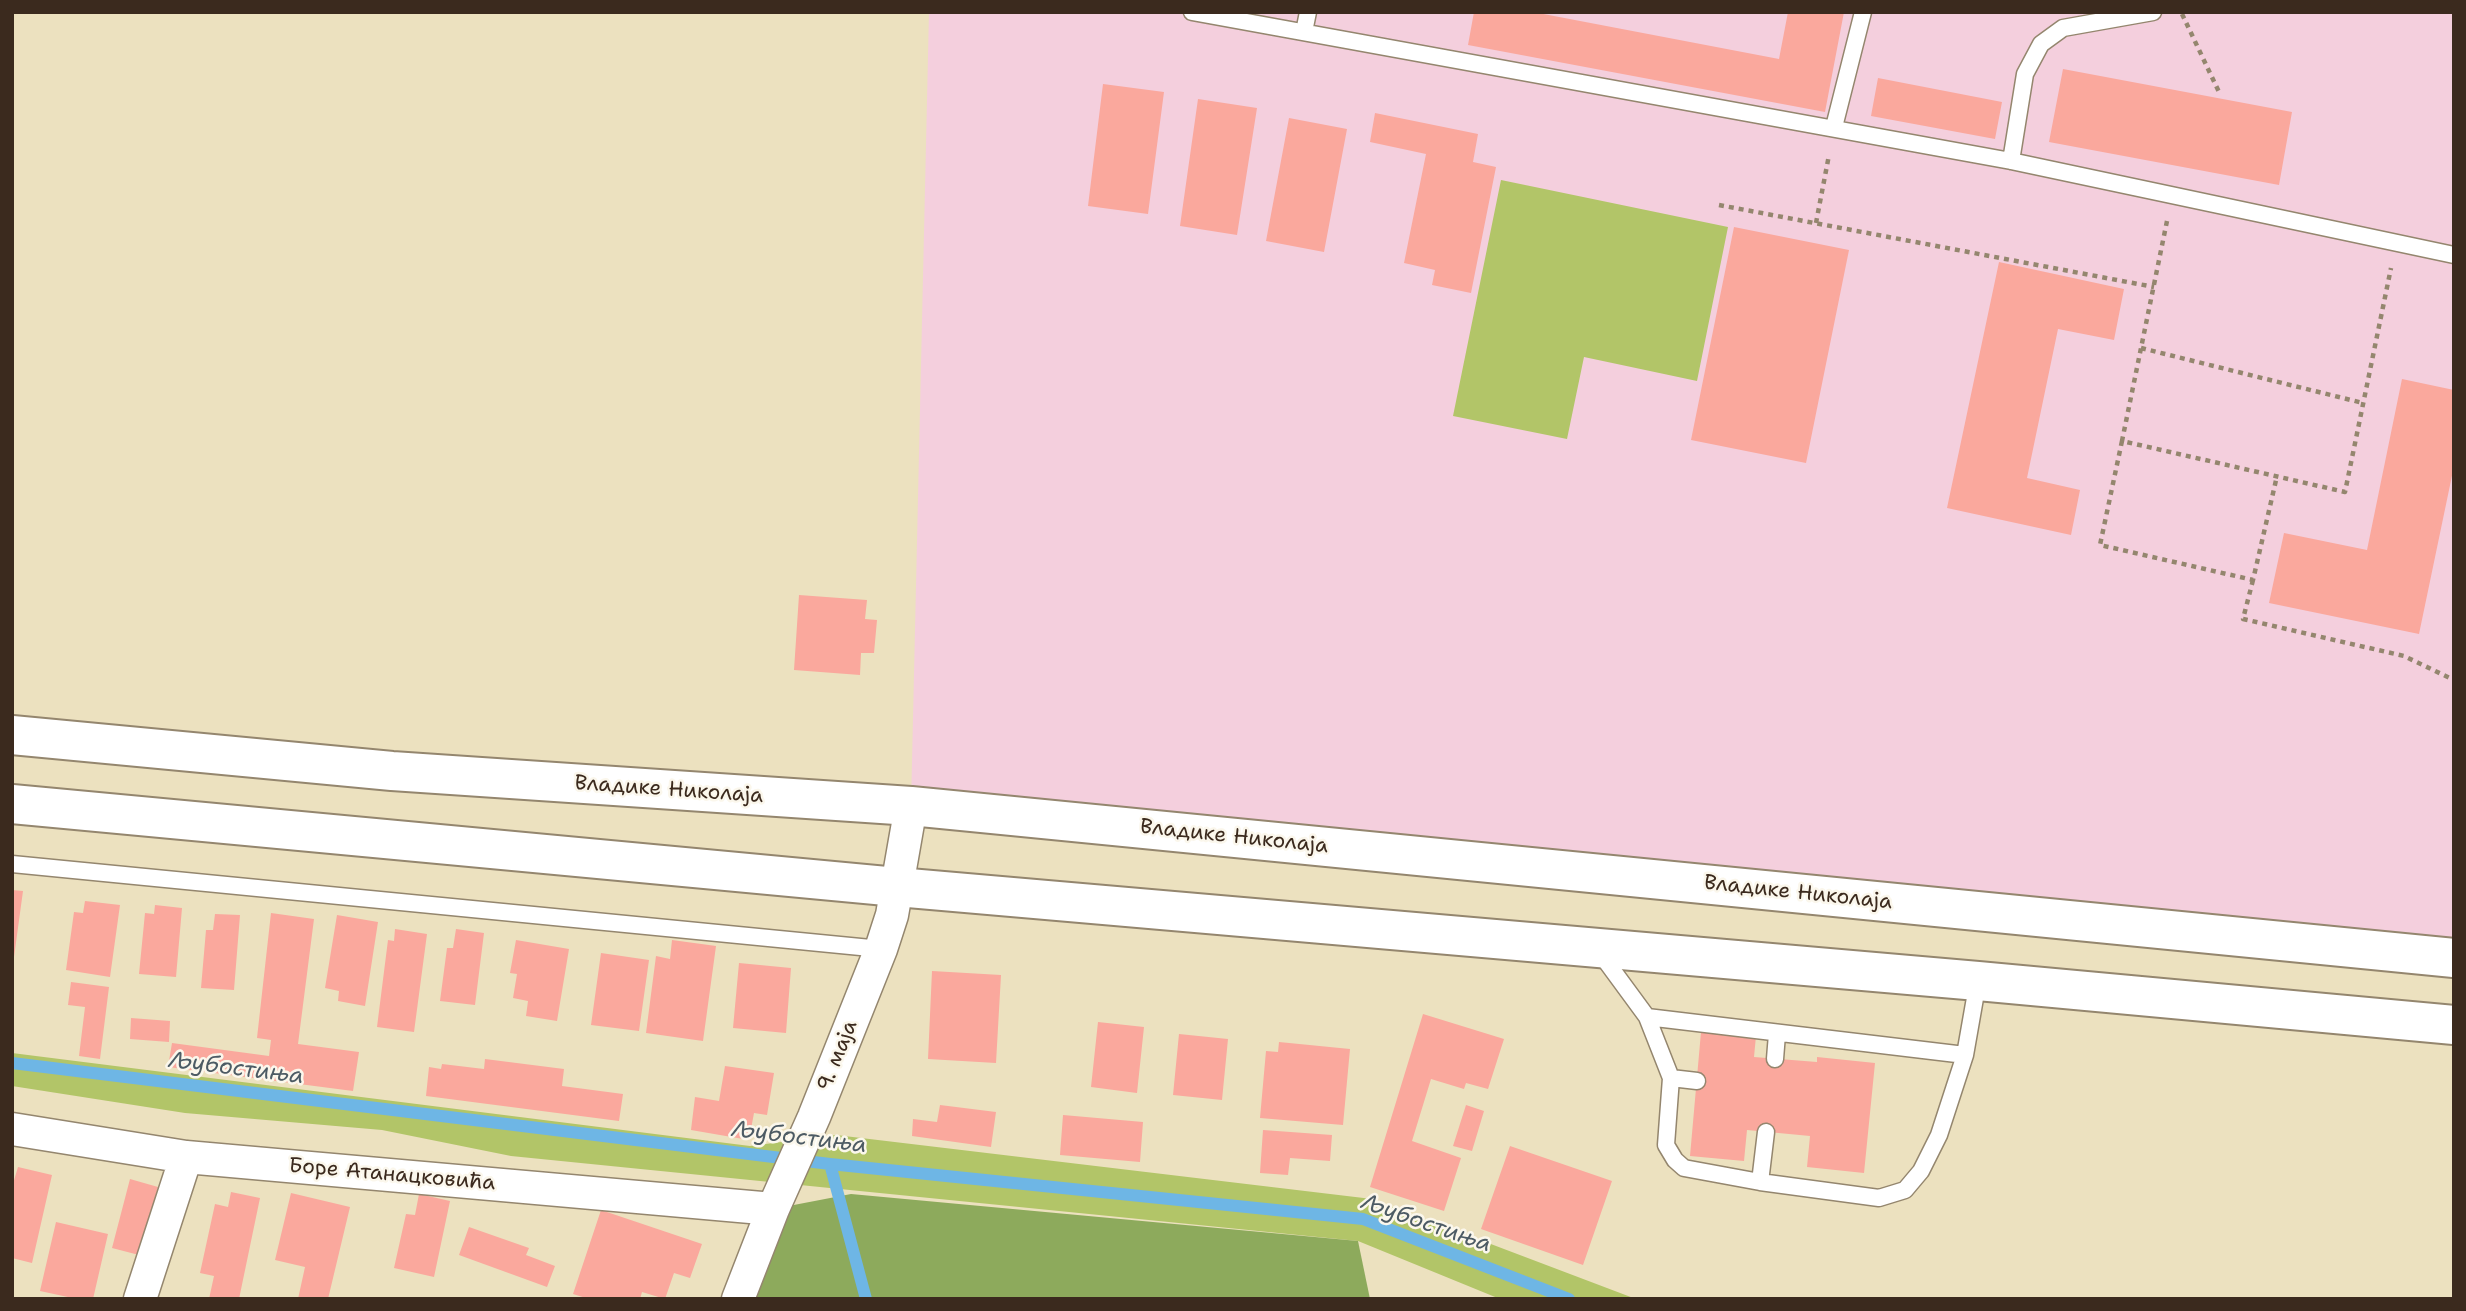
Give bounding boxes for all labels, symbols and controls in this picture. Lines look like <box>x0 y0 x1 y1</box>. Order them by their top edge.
street label: Владике Николаја <box>574 771 764 809</box>
street label: Владике Николаја <box>1139 815 1329 859</box>
street label: Владике Николаја <box>1703 871 1893 915</box>
street label: 9. маја <box>812 1017 864 1095</box>
water label: Љубостиња <box>167 1047 305 1091</box>
water label: Љубостиња <box>730 1116 868 1160</box>
street label: Боре Атанацковића <box>288 1153 496 1197</box>
water label: Љубостиња <box>1357 1189 1495 1259</box>

